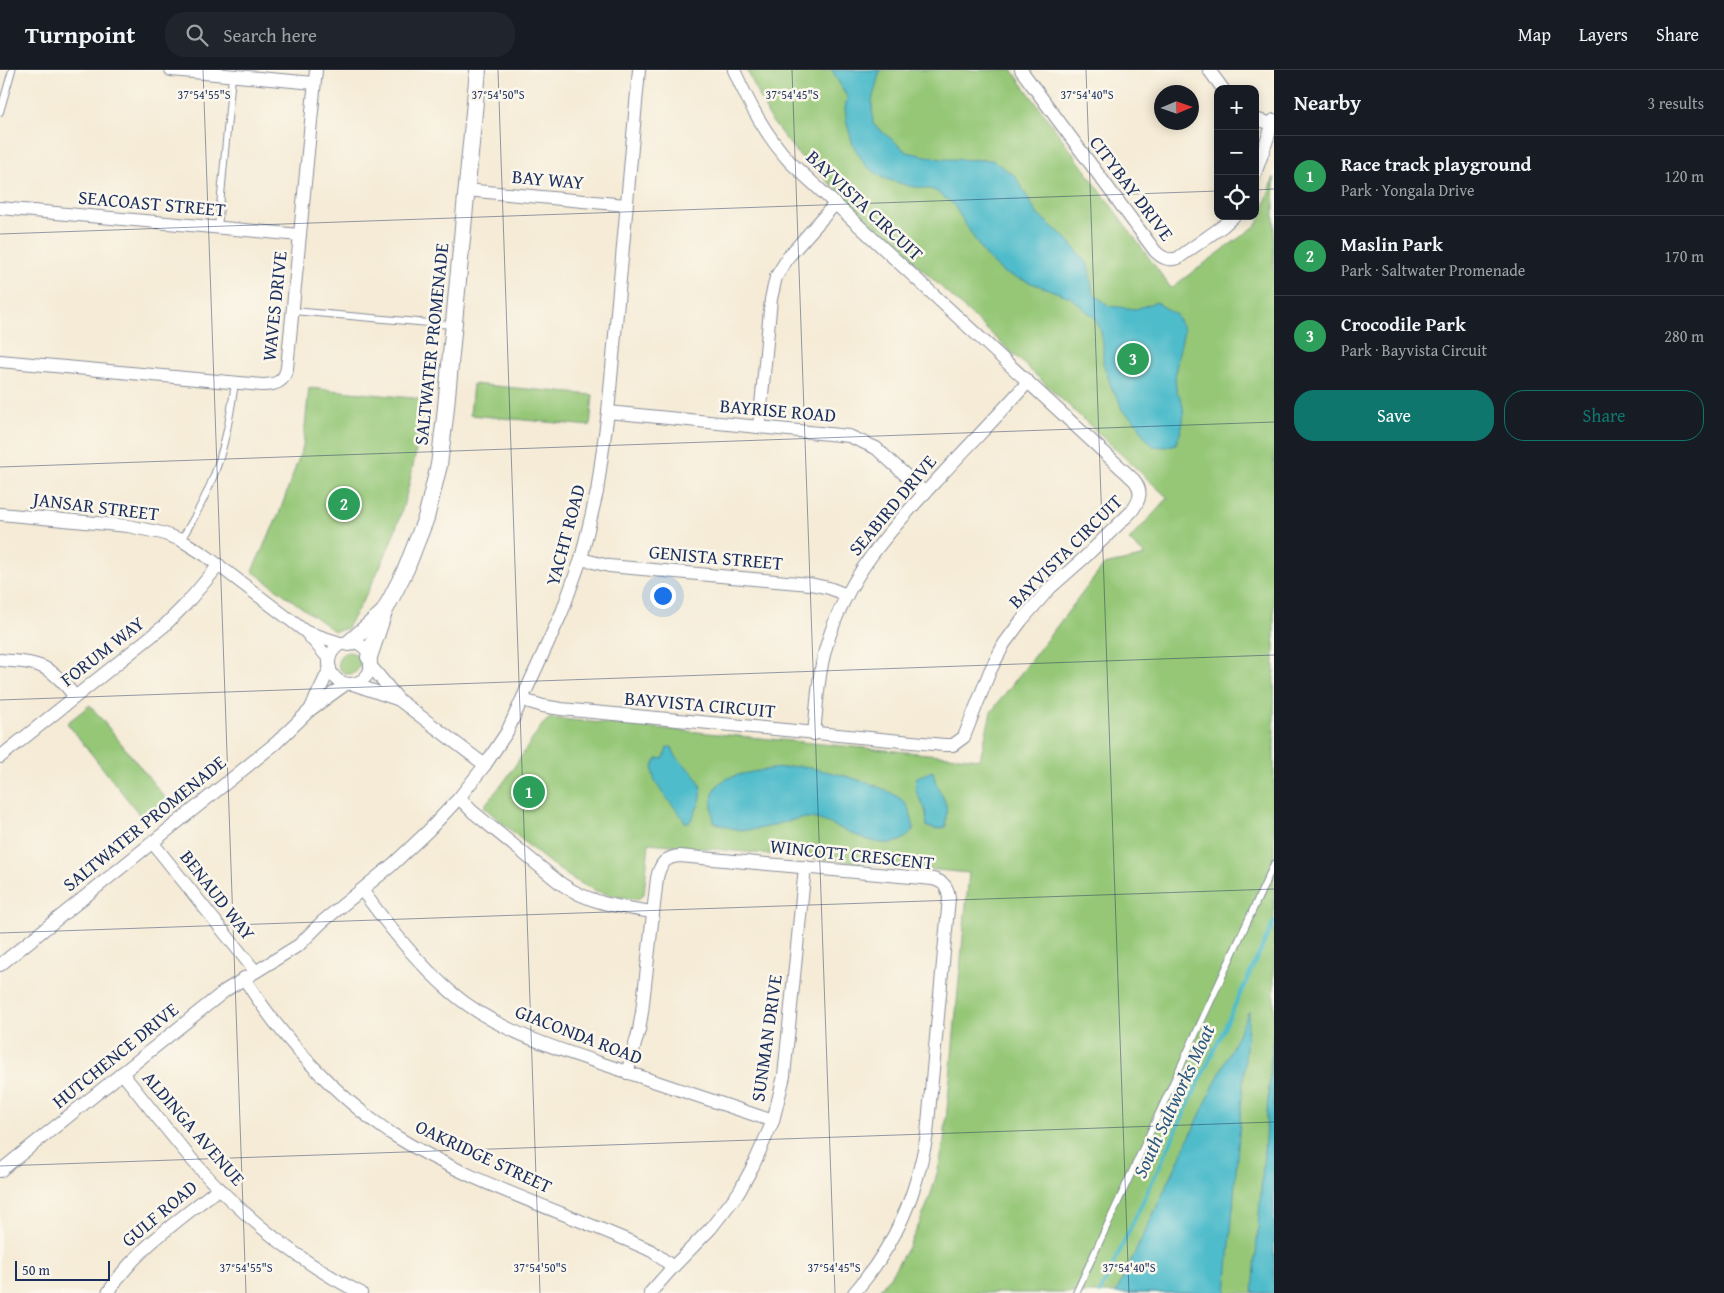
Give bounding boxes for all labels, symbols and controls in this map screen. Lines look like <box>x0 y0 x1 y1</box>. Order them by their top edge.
search box <box>165 12 515 57</box>
text: Turnpoint <box>25 17 135 52</box>
icon: search <box>183 21 211 49</box>
text: Search here <box>223 21 317 49</box>
text: Map <box>1518 21 1551 48</box>
text: Layers <box>1579 21 1628 48</box>
text: Share <box>1656 21 1699 48</box>
north arrow <box>1154 85 1199 130</box>
map controls <box>1214 85 1259 220</box>
button: + <box>1214 85 1259 130</box>
text: 37°54'55"S <box>177 86 231 103</box>
text: 37°54'50"S <box>471 86 525 103</box>
text: 37°54'45"S <box>765 86 819 103</box>
text: 37°54'40"S <box>1060 86 1114 103</box>
text: Nearby <box>1294 87 1361 118</box>
text: 3 results <box>1647 91 1704 115</box>
street label: CITYBAY DRIVE <box>1083 130 1181 247</box>
button: − <box>1214 130 1259 175</box>
street label: BAYVISTA CIRCUIT <box>800 143 930 267</box>
text: Race track playground <box>1341 150 1532 178</box>
street label: BAY WAY <box>511 162 586 196</box>
text: 1 <box>1306 164 1314 188</box>
text: 120 m <box>1664 164 1704 188</box>
button: locate <box>1214 175 1259 220</box>
text: Park · Yongala Drive <box>1341 178 1474 202</box>
street label: SEACOAST STREET <box>77 183 227 223</box>
text: Maslin Park <box>1341 230 1443 258</box>
street label: SALTWATER PROMENADE <box>406 241 456 446</box>
text: 2 <box>1306 244 1314 268</box>
text: 170 m <box>1664 244 1704 268</box>
street label: WAVES DRIVE <box>254 249 294 362</box>
text: Park · Saltwater Promenade <box>1341 258 1525 282</box>
text: Crocodile Park <box>1341 310 1466 338</box>
text: 3 <box>1306 324 1314 348</box>
text: 280 m <box>1664 324 1704 348</box>
text: Park · Bayvista Circuit <box>1341 338 1487 362</box>
pin: 3 <box>1117 340 1149 378</box>
button: Save <box>1294 390 1494 441</box>
button: Share <box>1504 390 1704 441</box>
street label: BAYRISE ROAD <box>719 391 837 429</box>
street label: SEABIRD DRIVE <box>841 448 943 562</box>
street label: YACHT ROAD <box>538 481 592 589</box>
street label: JANSAR STREET <box>29 484 161 528</box>
pin: 2 <box>328 485 360 523</box>
street label: BAYVISTA CIRCUIT <box>1002 487 1129 614</box>
street label: GENISTA STREET <box>648 537 784 577</box>
your location <box>650 583 676 609</box>
street label: FORUM WAY <box>54 609 150 693</box>
street label: BAYVISTA CIRCUIT <box>623 683 777 725</box>
street label: SALTWATER PROMENADE <box>56 748 232 898</box>
pin: 1 <box>513 773 545 811</box>
street label: WINCOTT CRESCENT <box>769 831 936 877</box>
street label: BENAUD WAY <box>174 844 263 947</box>
street label: SUNMAN DRIVE <box>743 972 789 1103</box>
street label: HUTCHENCE DRIVE <box>46 995 184 1115</box>
street label: GIACONDA ROAD <box>511 997 647 1071</box>
water label: South Saltworks Moat <box>1125 1019 1222 1182</box>
street label: ALDINGA AVENUE <box>136 1064 252 1192</box>
street label: OAKRIDGE STREET <box>411 1112 557 1200</box>
street label: GULF ROAD <box>115 1173 203 1253</box>
scale bar <box>15 1258 110 1281</box>
text: 37°54'55"S <box>219 1259 273 1276</box>
text: 37°54'50"S <box>513 1259 567 1276</box>
text: 37°54'45"S <box>807 1259 861 1276</box>
text: 37°54'40"S <box>1102 1259 1156 1276</box>
text: 50 m <box>22 1260 50 1280</box>

